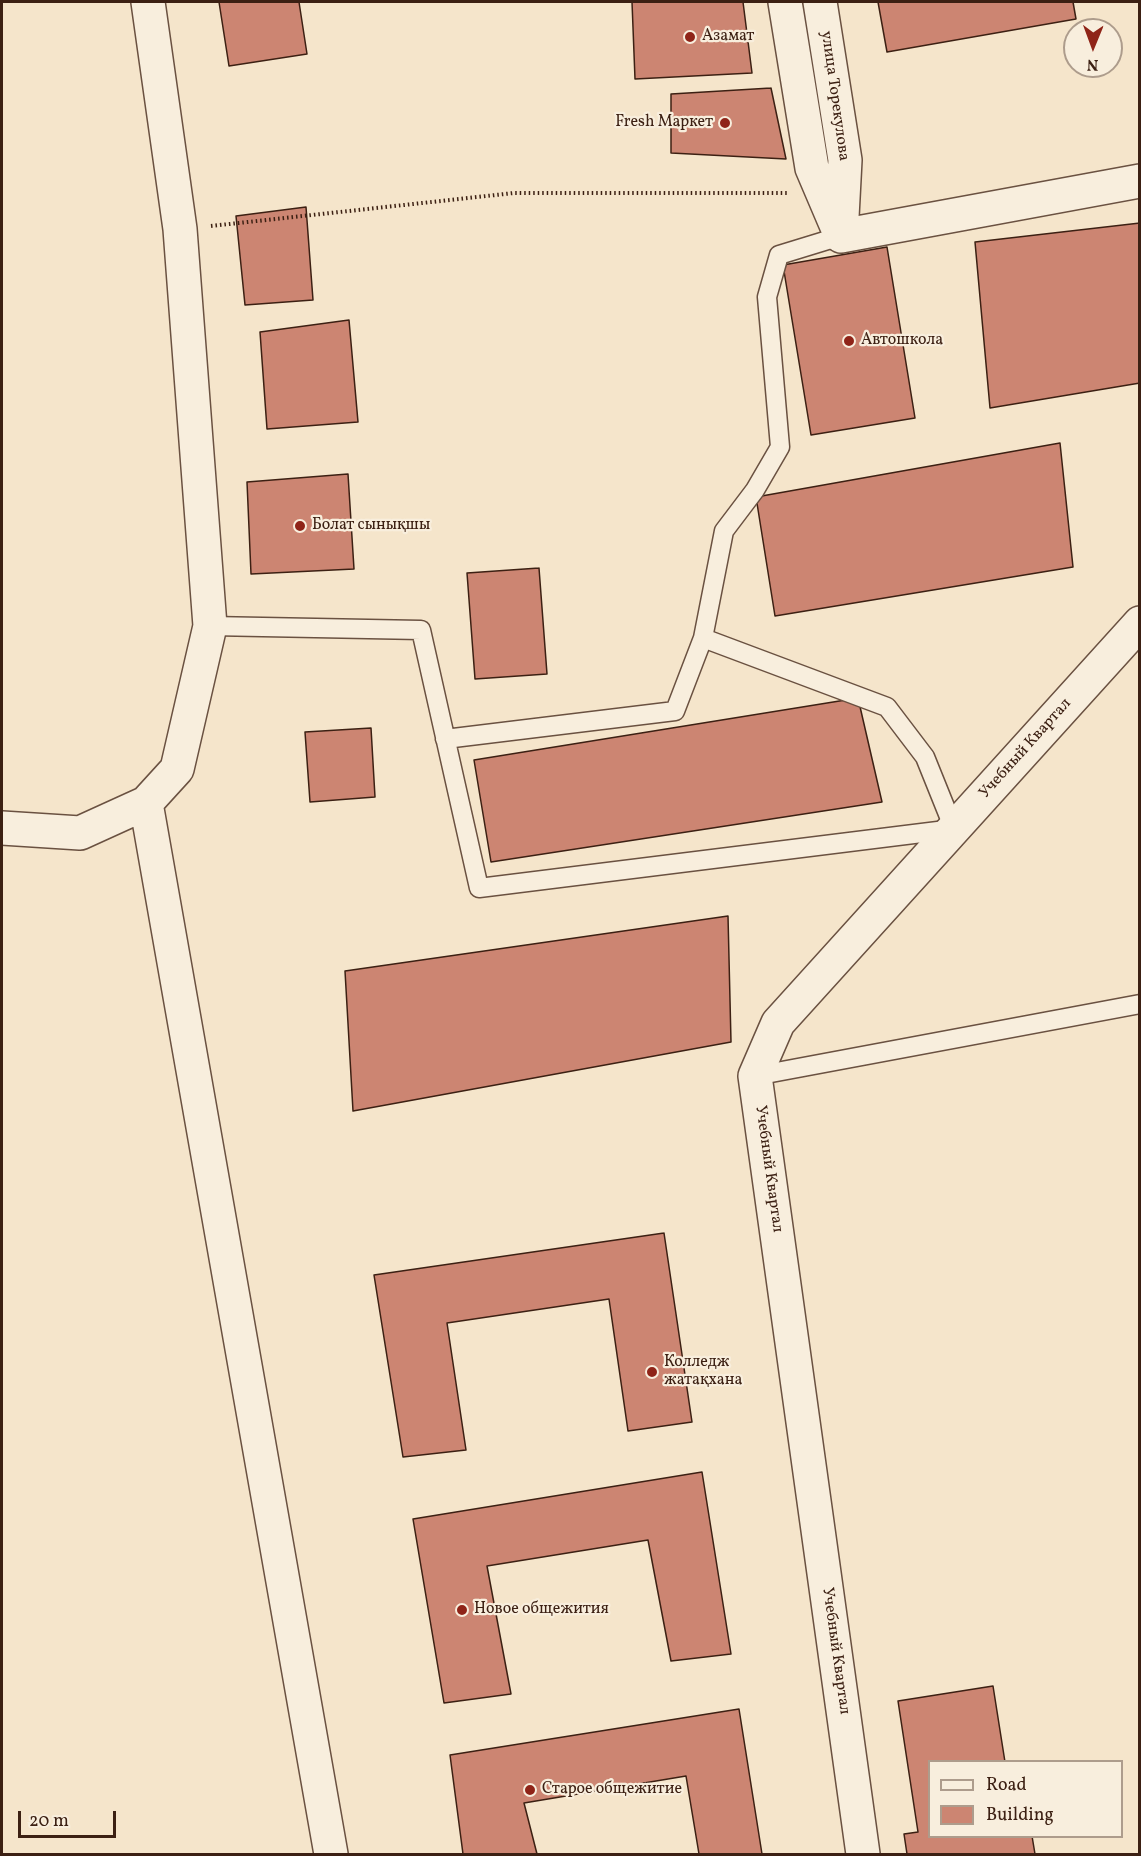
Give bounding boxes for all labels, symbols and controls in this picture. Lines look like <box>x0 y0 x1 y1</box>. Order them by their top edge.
north arrow <box>1063 18 1123 78</box>
place label: Азамат <box>702 27 754 47</box>
marker: Азамат <box>683 30 697 44</box>
street label: улица Торекулова <box>815 30 853 162</box>
text: N <box>1087 53 1099 75</box>
place label: Fresh Маркет <box>615 113 713 133</box>
marker: Fresh Маркет <box>718 116 732 130</box>
place label: Автошкола <box>861 331 943 351</box>
marker: Автошкола <box>842 334 856 348</box>
place label: Болат сынықшы <box>312 516 430 536</box>
marker: Болат сынықшы <box>293 519 307 533</box>
street label: Учебный Квартал <box>976 695 1076 803</box>
street label: Учебный Квартал <box>750 1104 786 1234</box>
place label: Колледж жатақхана <box>664 1353 742 1391</box>
marker: Колледж жатақхана <box>645 1365 659 1379</box>
street label: Учебный Квартал <box>817 1586 853 1716</box>
place label: Новое общежития <box>474 1600 609 1620</box>
marker: Новое общежития <box>455 1603 469 1617</box>
legend <box>928 1760 1123 1838</box>
text: Road <box>986 1773 1027 1798</box>
place label: Старое общежитие <box>542 1780 682 1800</box>
marker: Старое общежитие <box>523 1783 537 1797</box>
scale bar <box>21 1799 118 1837</box>
text: Building <box>986 1803 1054 1828</box>
text: 20 m <box>29 1809 69 1834</box>

